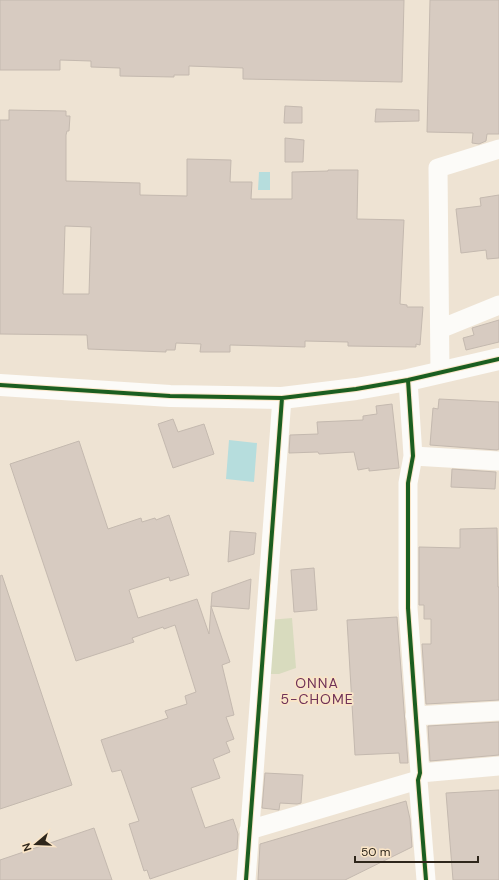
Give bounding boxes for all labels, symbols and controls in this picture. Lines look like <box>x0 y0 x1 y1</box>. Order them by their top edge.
district label: ONNA 5-CHOME <box>280 674 354 708</box>
north arrow <box>16 824 56 864</box>
scale bar <box>355 838 478 864</box>
text: N <box>19 841 34 853</box>
text: 50 m <box>361 844 390 860</box>

